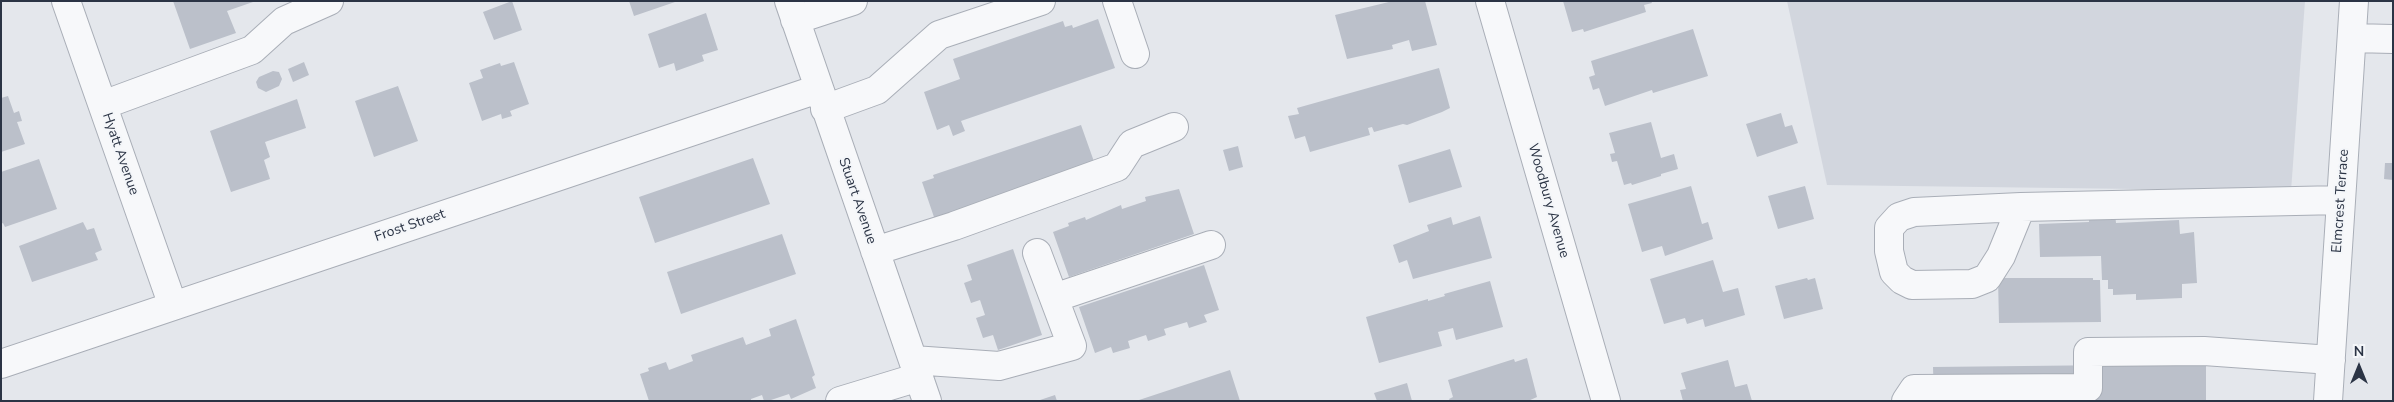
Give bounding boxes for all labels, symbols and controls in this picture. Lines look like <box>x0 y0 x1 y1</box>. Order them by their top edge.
street label: Hyatt Avenue <box>98 111 142 197</box>
street label: Woodbury Avenue <box>1524 142 1572 260</box>
street label: Elmcrest Terrace <box>2329 148 2353 254</box>
street label: Stuart Avenue <box>834 156 880 246</box>
street label: Frost Street <box>372 206 448 246</box>
north arrow <box>2334 342 2384 392</box>
text: N <box>2354 342 2364 361</box>

